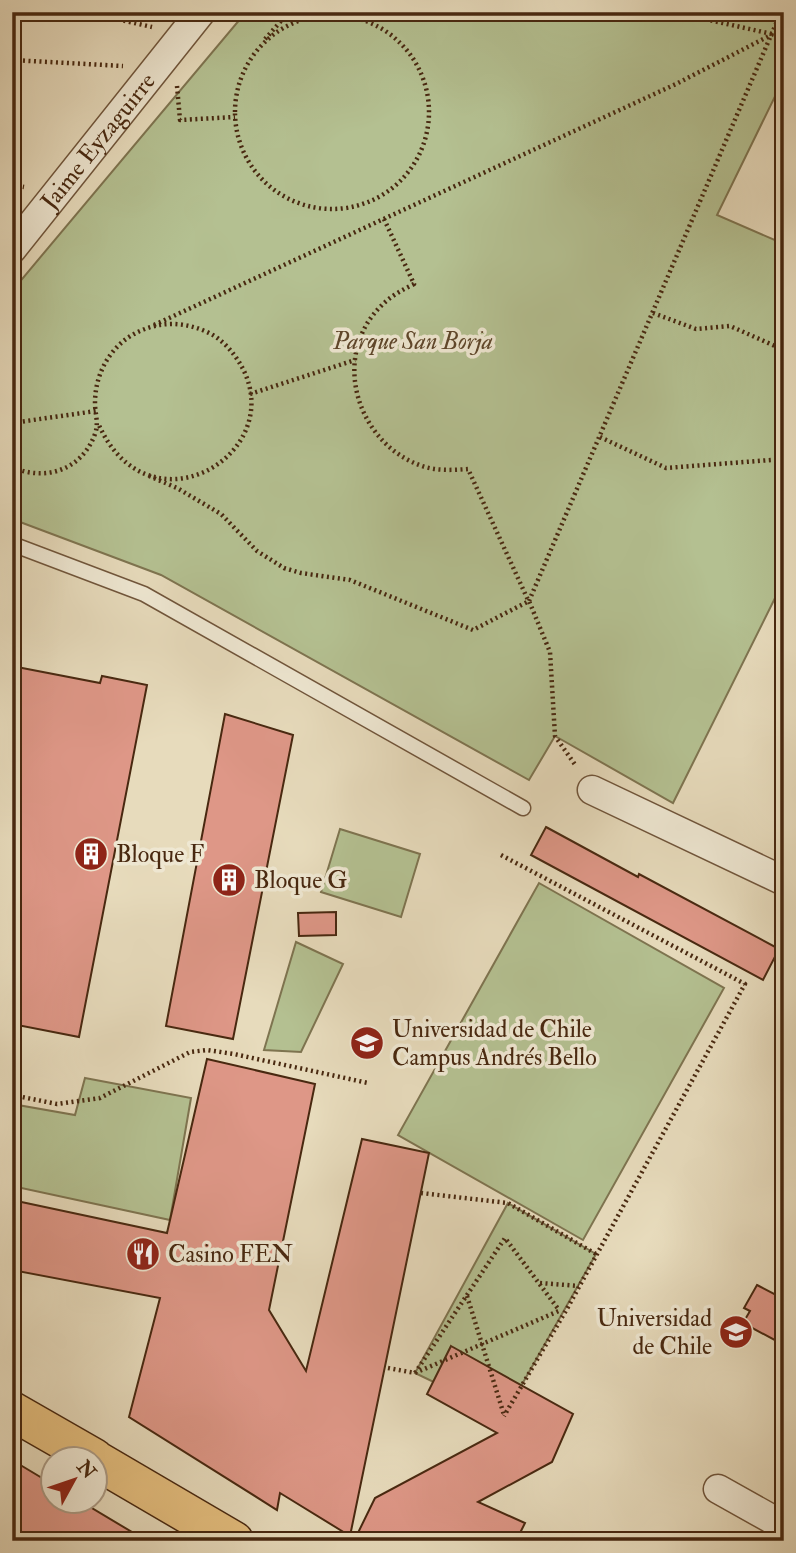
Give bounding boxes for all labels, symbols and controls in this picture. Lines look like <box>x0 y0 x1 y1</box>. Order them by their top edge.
street label: Jaime Eyzaguirre <box>33 66 162 217</box>
park label: Parque San Borja <box>332 326 493 357</box>
building icon: Bloque F <box>72 835 110 873</box>
place label: Bloque F <box>116 839 204 870</box>
building icon: Bloque G <box>210 861 248 899</box>
place label: Bloque G <box>254 865 347 896</box>
place label: Universidad de Chile Campus Andrés Bello <box>392 1014 597 1073</box>
school or university icon: Universidad de Chile Campus Andrés Bello <box>348 1024 386 1062</box>
restaurant icon: Casino FEN <box>124 1235 162 1273</box>
place label: Casino FEN <box>168 1239 293 1270</box>
place label: Universidad de Chile <box>597 1303 712 1362</box>
school or university icon: Universidad de Chile <box>717 1313 755 1351</box>
north arrow <box>38 1444 108 1514</box>
text: N <box>71 1455 102 1485</box>

